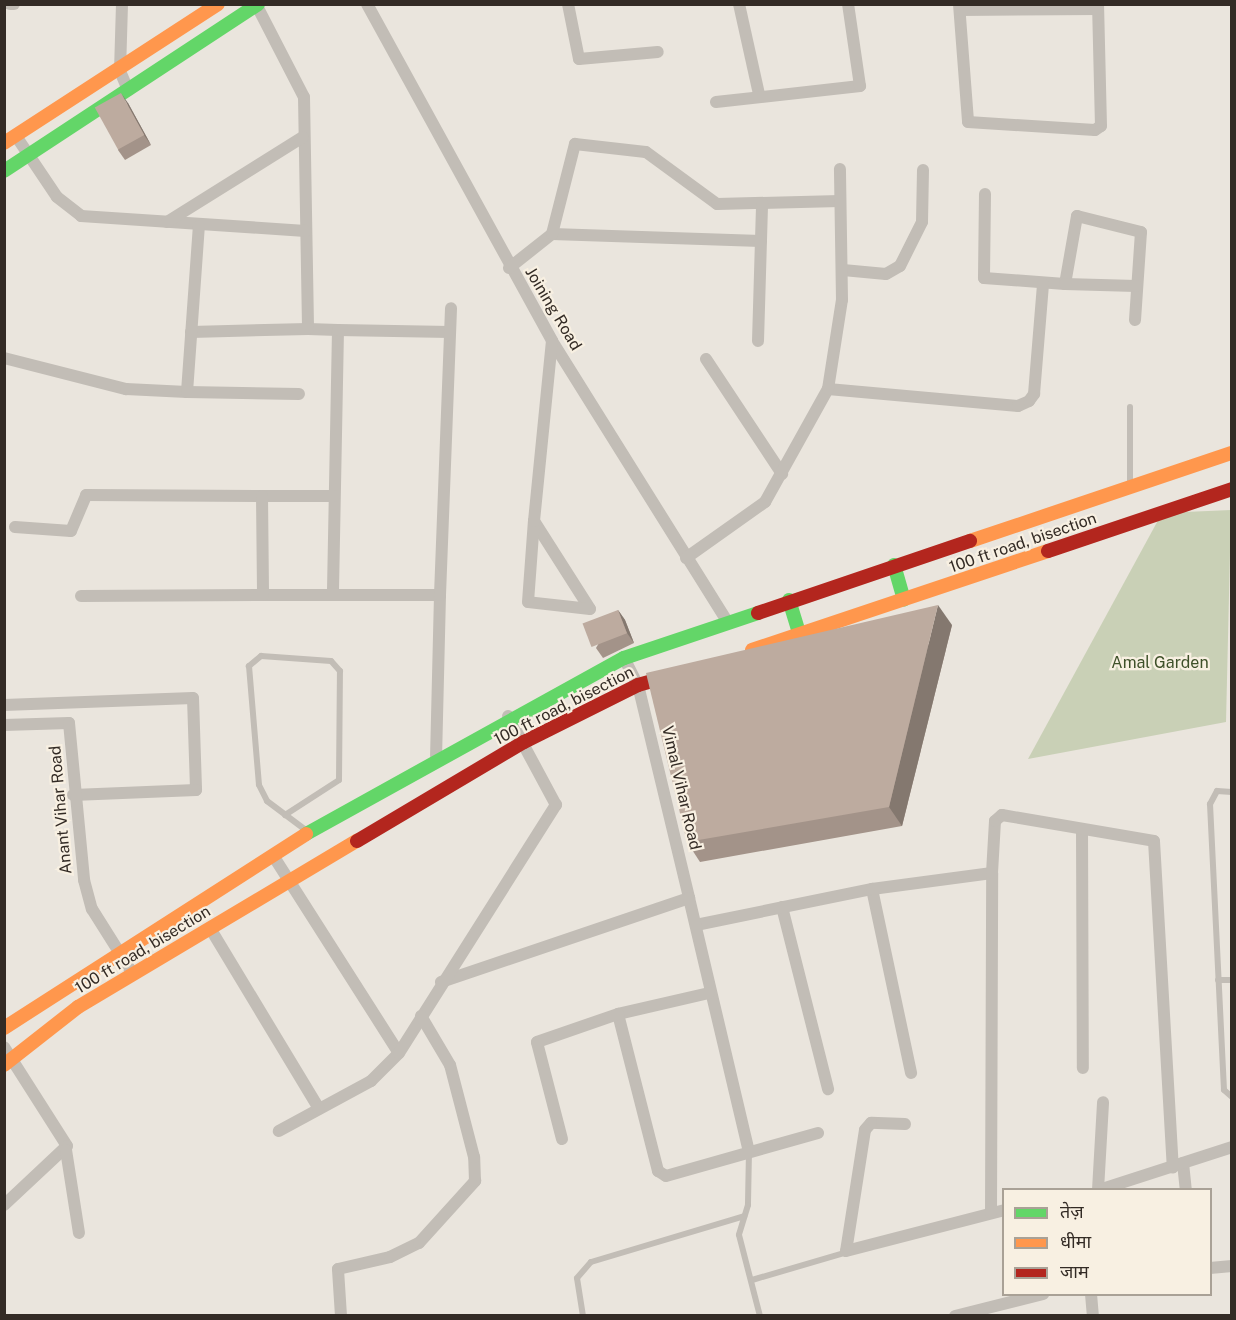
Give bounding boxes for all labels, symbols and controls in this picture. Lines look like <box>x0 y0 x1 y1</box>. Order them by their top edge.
street label: Joining Road <box>521 264 585 354</box>
street label: 100 ft road, bisection <box>947 509 1099 577</box>
park label: Amal Garden <box>1111 653 1209 673</box>
street label: 100 ft road, bisection <box>491 662 637 750</box>
street label: Vimal Vihar Road <box>657 724 705 852</box>
street label: Anant Vihar Road <box>46 745 76 875</box>
street label: 100 ft road, bisection <box>72 902 214 998</box>
legend <box>1002 1188 1212 1296</box>
text: तेज़ <box>1060 1201 1084 1222</box>
text: धीमा <box>1060 1231 1091 1252</box>
text: जाम <box>1060 1261 1089 1282</box>

